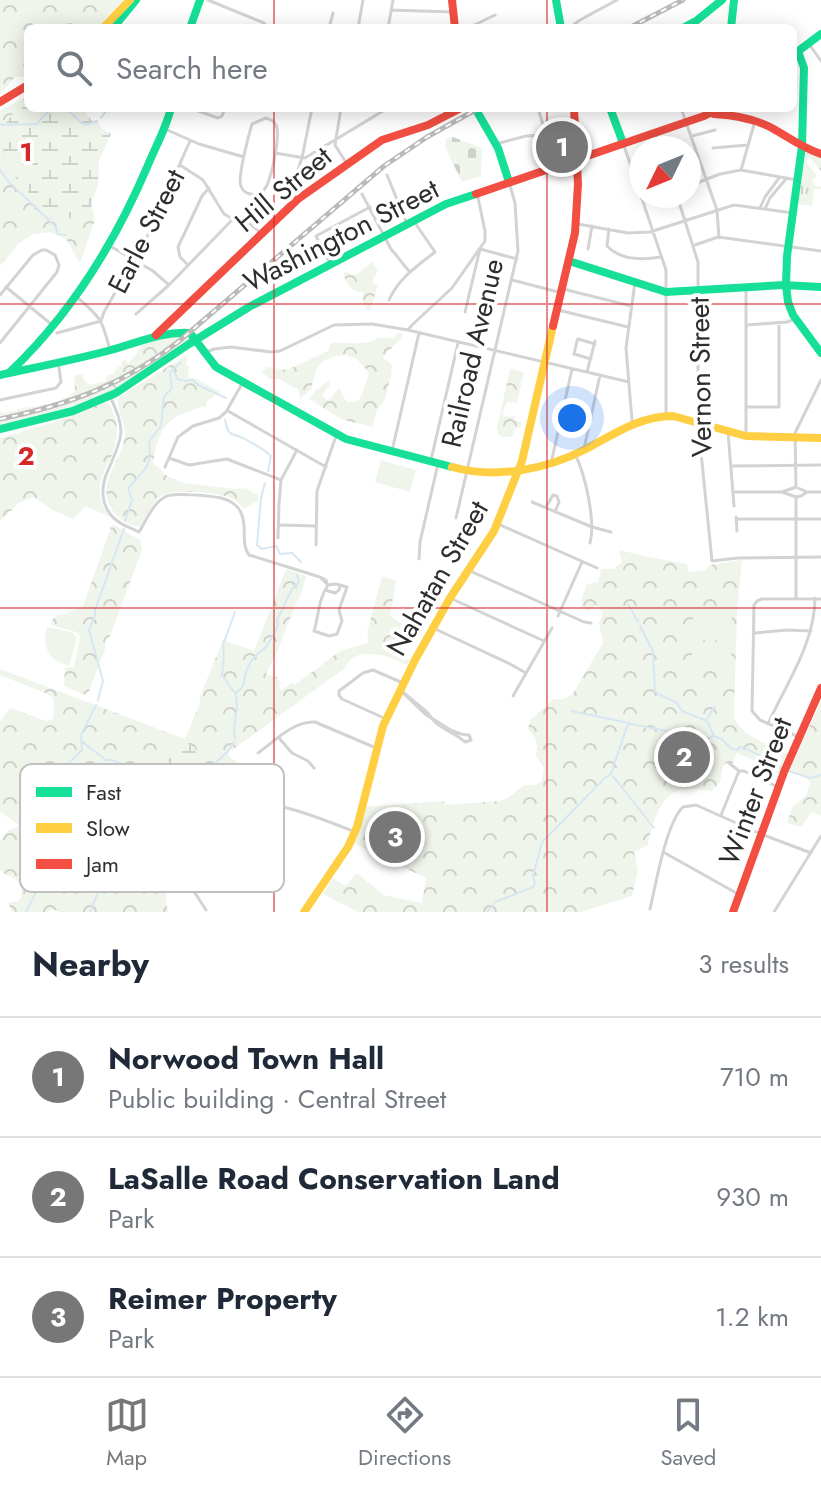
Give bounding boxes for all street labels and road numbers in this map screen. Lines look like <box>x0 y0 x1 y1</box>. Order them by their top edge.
street label: Hill Street <box>226 136 341 242</box>
street label: Earle Street <box>98 162 195 300</box>
street label: Washington Street <box>236 168 446 302</box>
street label: Railroad Avenue <box>431 255 514 451</box>
street label: Vernon Street <box>679 296 722 457</box>
street label: Nahatan Street <box>376 493 499 664</box>
street label: Winter Street <box>708 711 803 871</box>

